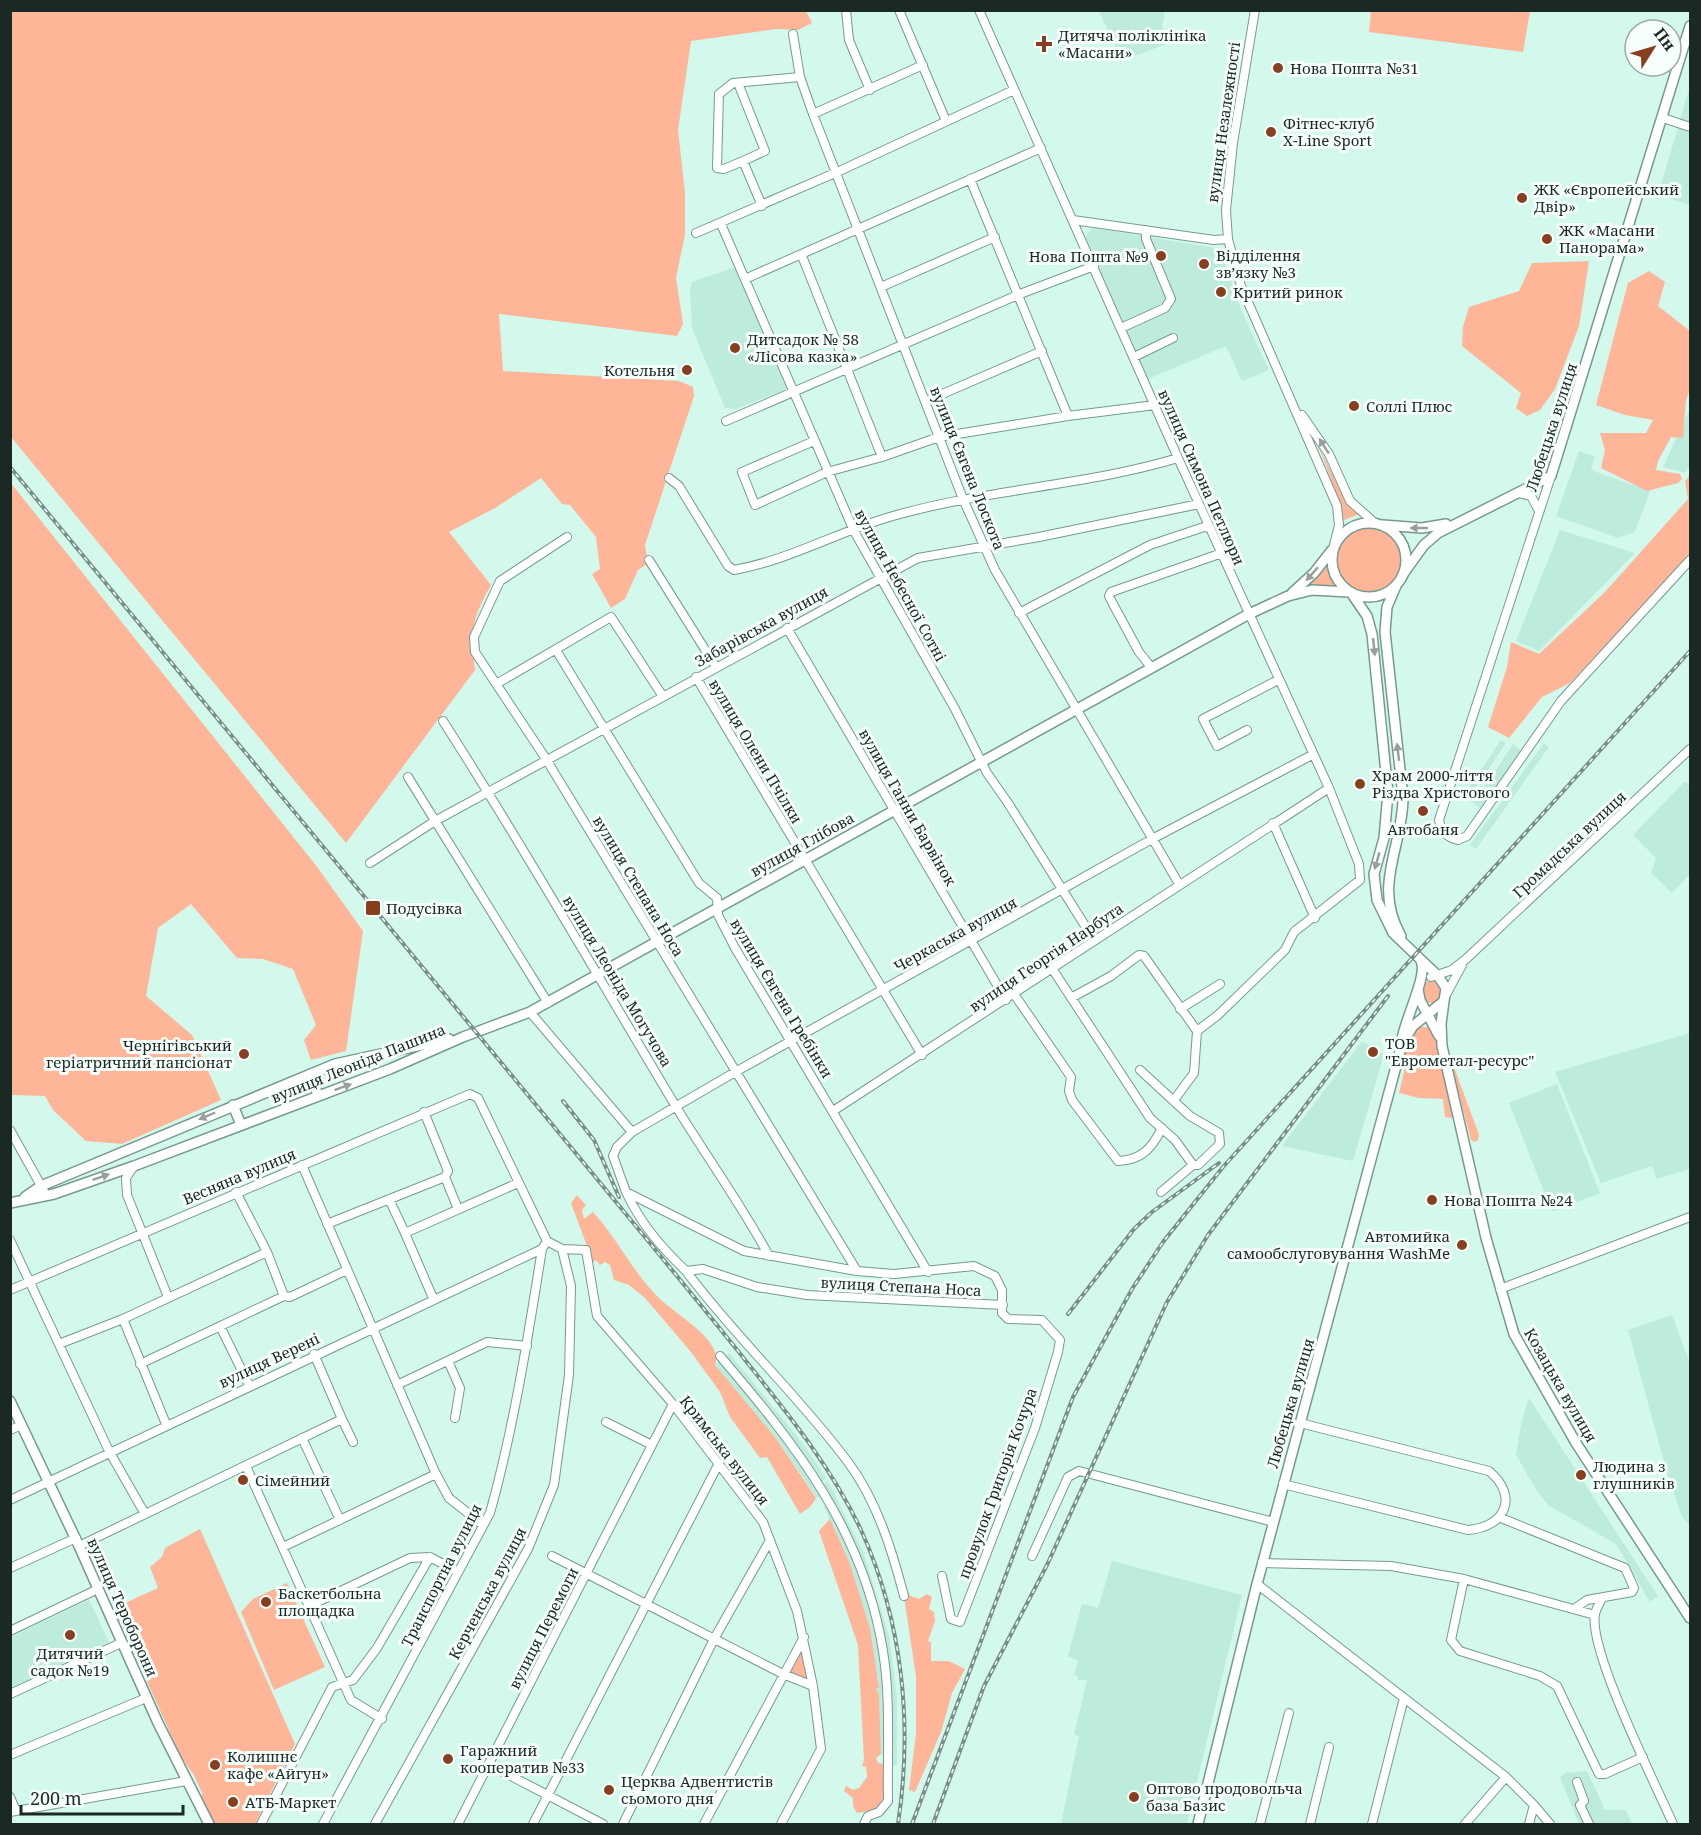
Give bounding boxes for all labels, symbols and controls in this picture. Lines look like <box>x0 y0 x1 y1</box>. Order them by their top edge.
north arrow <box>1623 18 1683 78</box>
text: Пн <box>1649 23 1681 55</box>
place label: Дитяча поліклініка «Масани» <box>1058 25 1207 62</box>
marker: Дитяча поліклініка «Масани» <box>1035 35 1053 53</box>
street label: вулиця Незалежності <box>1202 40 1244 204</box>
place label: Нова Пошта №31 <box>1290 58 1419 78</box>
marker: Нова Пошта №31 <box>1271 61 1285 75</box>
place label: Фітнес-клуб X-Line Sport <box>1283 113 1375 150</box>
marker: Фітнес-клуб X-Line Sport <box>1264 125 1278 139</box>
place label: ЖК «Європейський Двір» <box>1533 179 1679 216</box>
marker: ЖК «Європейський Двір» <box>1515 191 1529 205</box>
place label: ЖК «Масани Панорама» <box>1558 220 1655 257</box>
marker: ЖК «Масани Панорама» <box>1540 232 1554 246</box>
place label: Відділення зв’язку №3 <box>1216 245 1301 282</box>
place label: Нова Пошта №9 <box>1029 246 1149 266</box>
marker: Нова Пошта №9 <box>1154 249 1168 263</box>
marker: Відділення зв’язку №3 <box>1197 257 1211 271</box>
place label: Критий ринок <box>1233 282 1343 302</box>
marker: Критий ринок <box>1214 285 1228 299</box>
place label: Дитсадок № 58 «Лісова казка» <box>747 329 859 366</box>
marker: Дитсадок № 58 «Лісова казка» <box>728 341 742 355</box>
place label: Котельня <box>604 360 675 380</box>
street label: Любецька вулиця <box>1521 360 1581 494</box>
marker: Котельня <box>680 363 694 377</box>
street label: вулиця Євгена Лоскота <box>926 383 1010 553</box>
street label: вулиця Симона Петлюри <box>1154 386 1250 568</box>
place label: Соллі Плюс <box>1366 396 1452 416</box>
marker: Соллі Плюс <box>1347 399 1361 413</box>
one-way arrow <box>1319 438 1330 454</box>
street label: вулиця Небесної Сотні <box>851 505 951 665</box>
one-way arrow <box>1409 523 1428 532</box>
one-way arrow <box>1306 566 1319 581</box>
street label: Забарівська вулиця <box>691 581 831 671</box>
one-way arrow <box>1369 638 1379 657</box>
street label: вулиця Олени Пчілки <box>705 675 807 827</box>
street label: вулиця Ганни Барвінок <box>855 725 961 889</box>
one-way arrow <box>1393 743 1402 762</box>
place label: Храм 2000-ліття Різдва Христового <box>1372 765 1510 802</box>
marker: Храм 2000-ліття Різдва Христового <box>1353 777 1367 791</box>
street label: Громадська вулиця <box>1508 786 1630 902</box>
marker: Автобаня <box>1416 804 1430 818</box>
street label: вулиця Глібова <box>747 807 857 881</box>
street label: вулиця Степана Носа <box>589 812 689 960</box>
place label: Автобаня <box>1387 819 1459 839</box>
one-way arrow <box>1372 852 1381 870</box>
street label: вулиця Леоніда Могучова <box>559 892 677 1070</box>
street label: Черкаська вулиця <box>890 892 1020 976</box>
place label: Подусівка <box>386 898 463 918</box>
street label: вулиця Георгія Нарбута <box>965 898 1127 1016</box>
marker: Подусівка <box>364 899 382 917</box>
street label: вулиця Євгена Гребінки <box>726 915 838 1081</box>
street label: вулиця Леоніда Пашина <box>268 1019 448 1107</box>
place label: ТОВ "Еврометал-ресурс" <box>1385 1033 1534 1070</box>
place label: Чернігівський геріатричний пансіонат <box>46 1035 232 1072</box>
marker: ТОВ "Еврометал-ресурс" <box>1366 1045 1380 1059</box>
marker: Чернігівський геріатричний пансіонат <box>237 1047 251 1061</box>
one-way arrow <box>334 1081 352 1091</box>
one-way arrow <box>198 1111 216 1121</box>
street label: Весняна вулиця <box>179 1143 299 1209</box>
one-way arrow <box>92 1172 110 1182</box>
place label: Нова Пошта №24 <box>1444 1190 1573 1210</box>
marker: Нова Пошта №24 <box>1425 1193 1439 1207</box>
place label: Автомийка самообслуговування WashMe <box>1227 1226 1450 1263</box>
marker: Автомийка самообслуговування WashMe <box>1455 1238 1469 1252</box>
street label: вулиця Степана Носа <box>820 1272 982 1300</box>
street label: Козацька вулиця <box>1520 1324 1602 1446</box>
street label: вулиця Верені <box>215 1328 323 1392</box>
street label: Любецька вулиця <box>1262 1336 1318 1470</box>
street label: провулок Григорія Кочура <box>953 1385 1041 1581</box>
street label: Кримська вулиця <box>676 1391 774 1509</box>
place label: Людина з глушників <box>1593 1456 1675 1493</box>
marker: Людина з глушників <box>1574 1468 1588 1482</box>
place label: Сімейний <box>255 1470 330 1490</box>
marker: Сімейний <box>236 1473 250 1487</box>
street label: Транспортна вулиця <box>396 1500 486 1650</box>
street label: Керченська вулиця <box>444 1523 530 1663</box>
street label: вулиця Тероборони <box>83 1534 163 1680</box>
street label: вулиця Перемоги <box>504 1564 582 1692</box>
place label: Баскетбольна площадка <box>278 1583 382 1620</box>
marker: Баскетбольна площадка <box>259 1595 273 1609</box>
marker: Дитячий садок №19 <box>63 1628 77 1642</box>
place label: Дитячий садок №19 <box>31 1643 109 1680</box>
place label: Гаражний кооператив №33 <box>460 1740 585 1777</box>
place label: Колишнє кафе «Айгун» <box>227 1746 329 1783</box>
marker: Гаражний кооператив №33 <box>441 1752 455 1766</box>
marker: Колишнє кафе «Айгун» <box>208 1758 222 1772</box>
place label: Церква Адвентистів сьомого дня <box>621 1771 773 1808</box>
scale bar <box>21 1778 183 1816</box>
place label: Оптово продовольча база Базис <box>1146 1778 1303 1815</box>
marker: Церква Адвентистів сьомого дня <box>602 1783 616 1797</box>
text: 200 m <box>30 1786 82 1810</box>
marker: Оптово продовольча база Базис <box>1127 1790 1141 1804</box>
place label: АТБ-Маркет <box>245 1792 336 1812</box>
marker: АТБ-Маркет <box>226 1795 240 1809</box>

